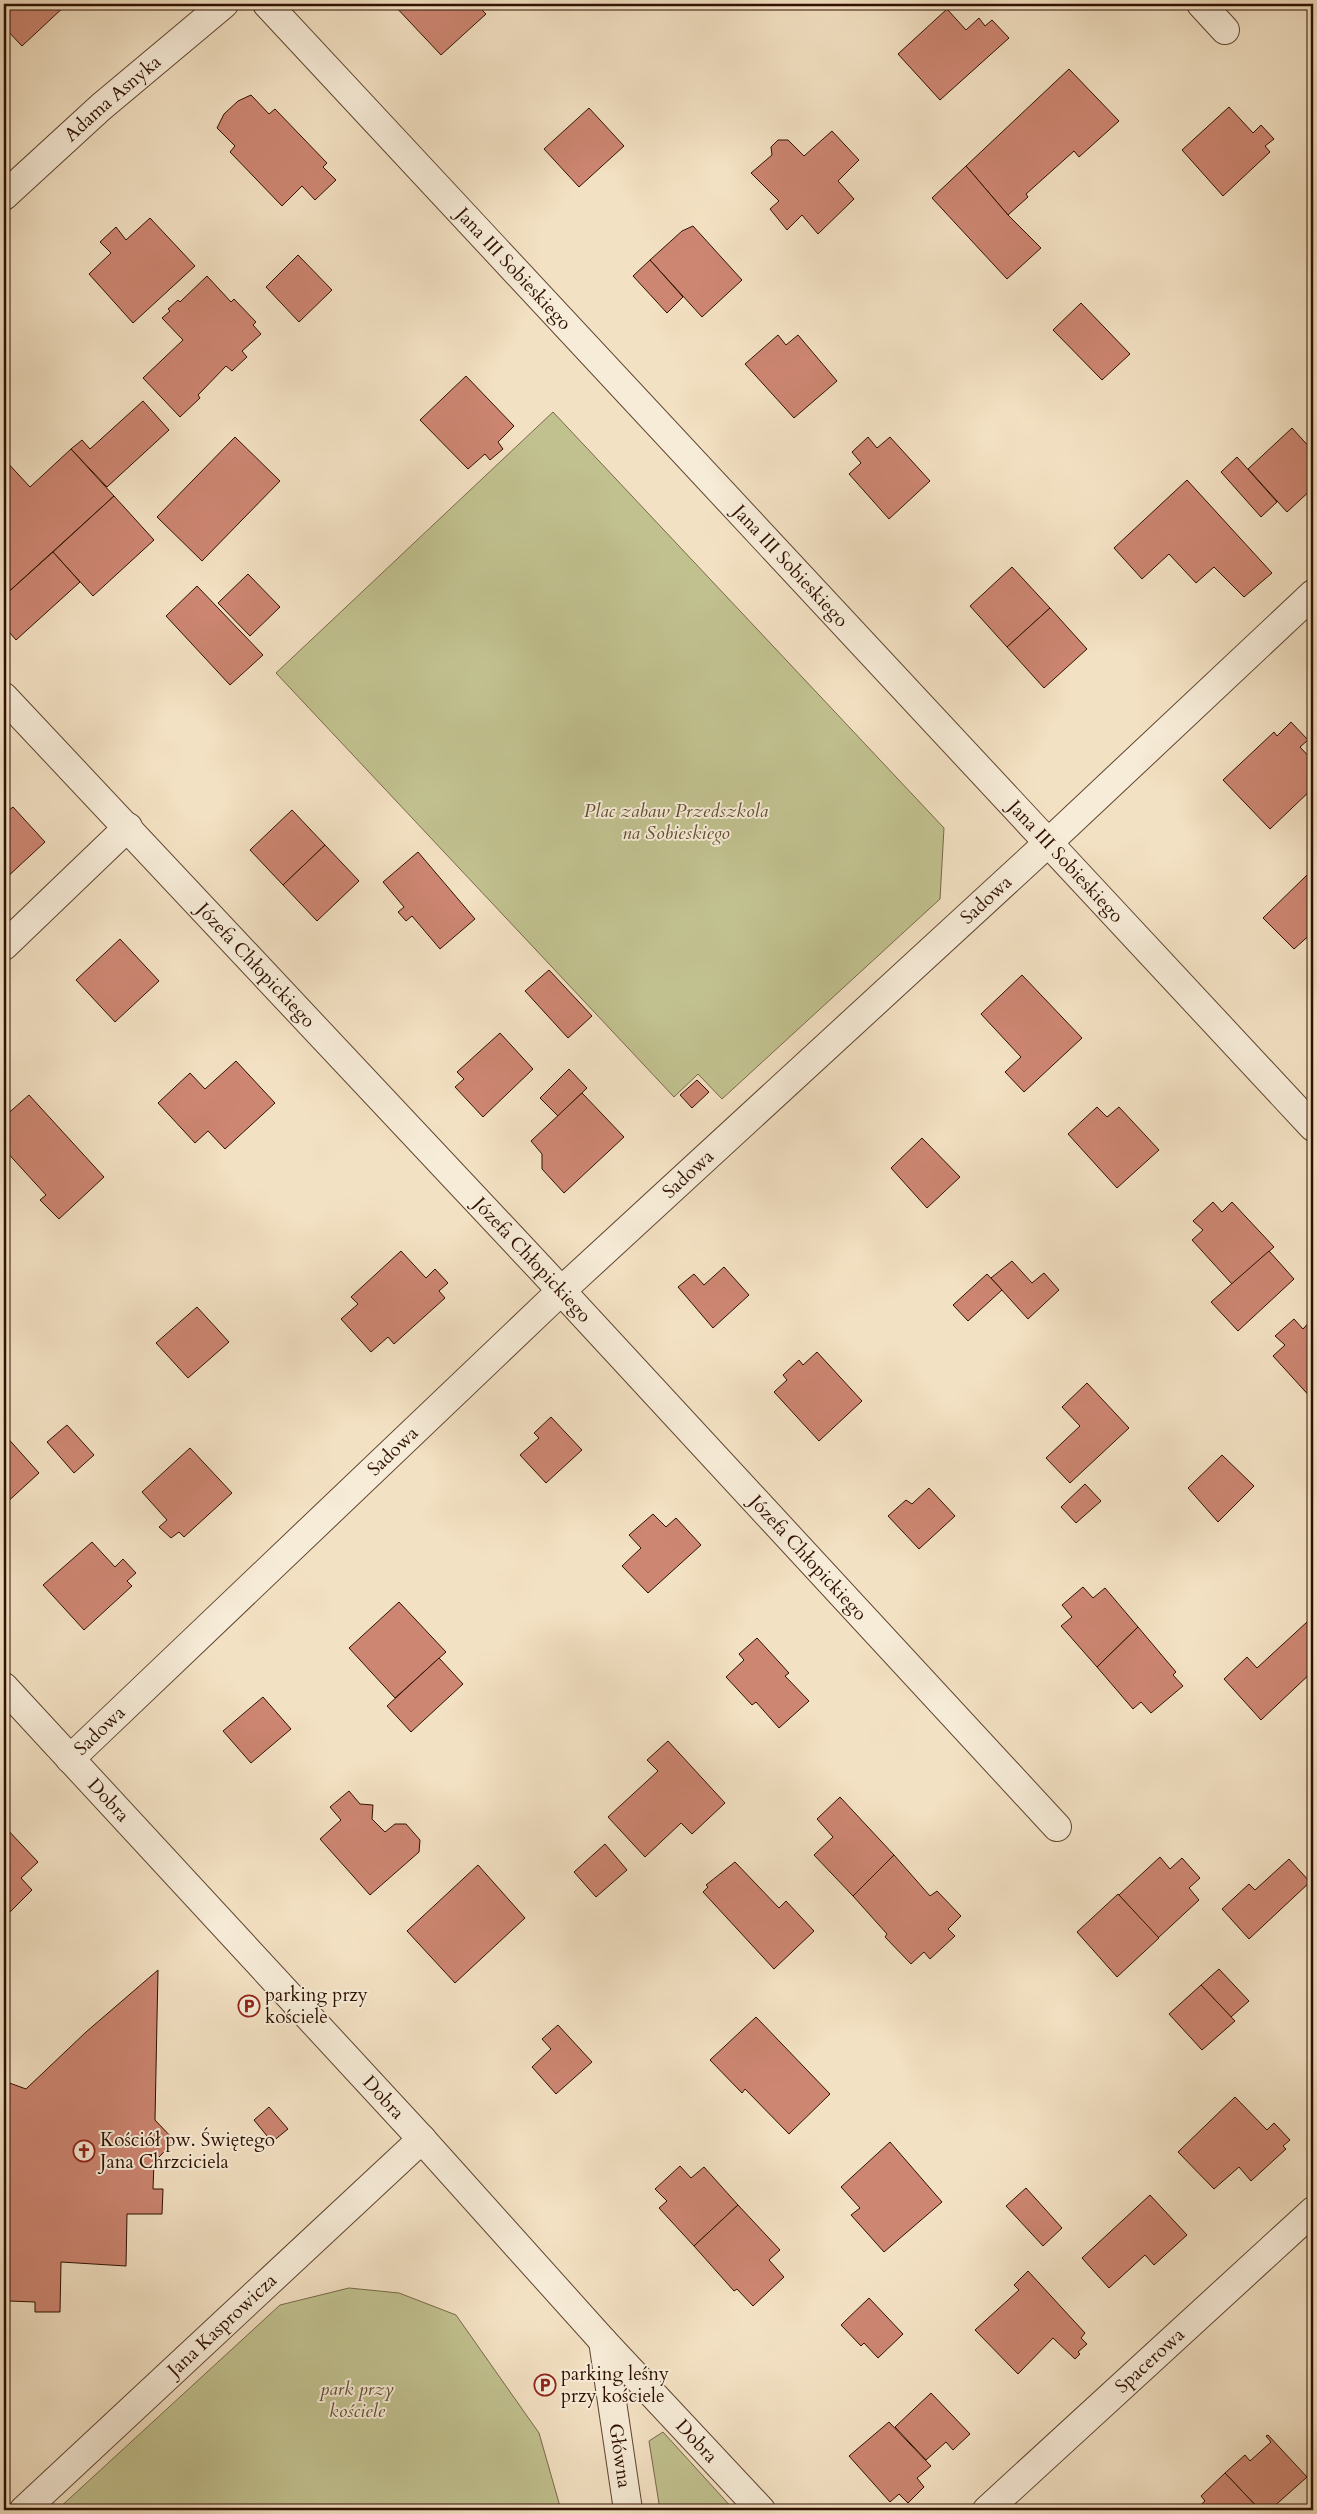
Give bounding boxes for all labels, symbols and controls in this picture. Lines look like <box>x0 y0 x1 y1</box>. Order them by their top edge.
street label: Adama Asnyka <box>58 49 167 148</box>
street label: Jana III Sobieskiego <box>448 200 577 336</box>
street label: Jana III Sobieskiego <box>725 497 854 633</box>
street label: Jana III Sobieskiego <box>1000 792 1129 929</box>
park label: Plac zabaw Przedszkola na Sobieskiego <box>584 798 769 846</box>
street label: Sadowa <box>955 869 1018 930</box>
street label: Józefa Chłopickiego <box>189 895 321 1034</box>
street label: Sadowa <box>657 1144 720 1204</box>
street label: Józefa Chłopickiego <box>465 1189 597 1328</box>
street label: Sadowa <box>362 1421 424 1482</box>
street label: Józefa Chłopickiego <box>741 1487 873 1626</box>
street label: Sadowa <box>68 1700 131 1761</box>
street label: Dobra <box>82 1773 135 1828</box>
place label: parking przy kościele <box>265 1982 368 2030</box>
parking icon: parking przy kościele <box>237 1994 261 2018</box>
street label: Dobra <box>357 2070 410 2125</box>
place label: Kościół pw. Świętego Jana Chrzciciela <box>97 2127 275 2175</box>
church icon: Kościół pw. Świętego Jana Chrzciciela <box>72 2139 96 2163</box>
street label: Jana Kasprowicza <box>160 2268 283 2385</box>
street label: Spacerowa <box>1109 2322 1190 2399</box>
place label: parking leśny przy kościele <box>561 2361 669 2409</box>
parking icon: parking leśny przy kościele <box>533 2373 557 2397</box>
park label: park przy kościele <box>318 2376 394 2424</box>
street label: Dobra <box>670 2414 724 2469</box>
street label: Główna <box>602 2422 638 2490</box>

